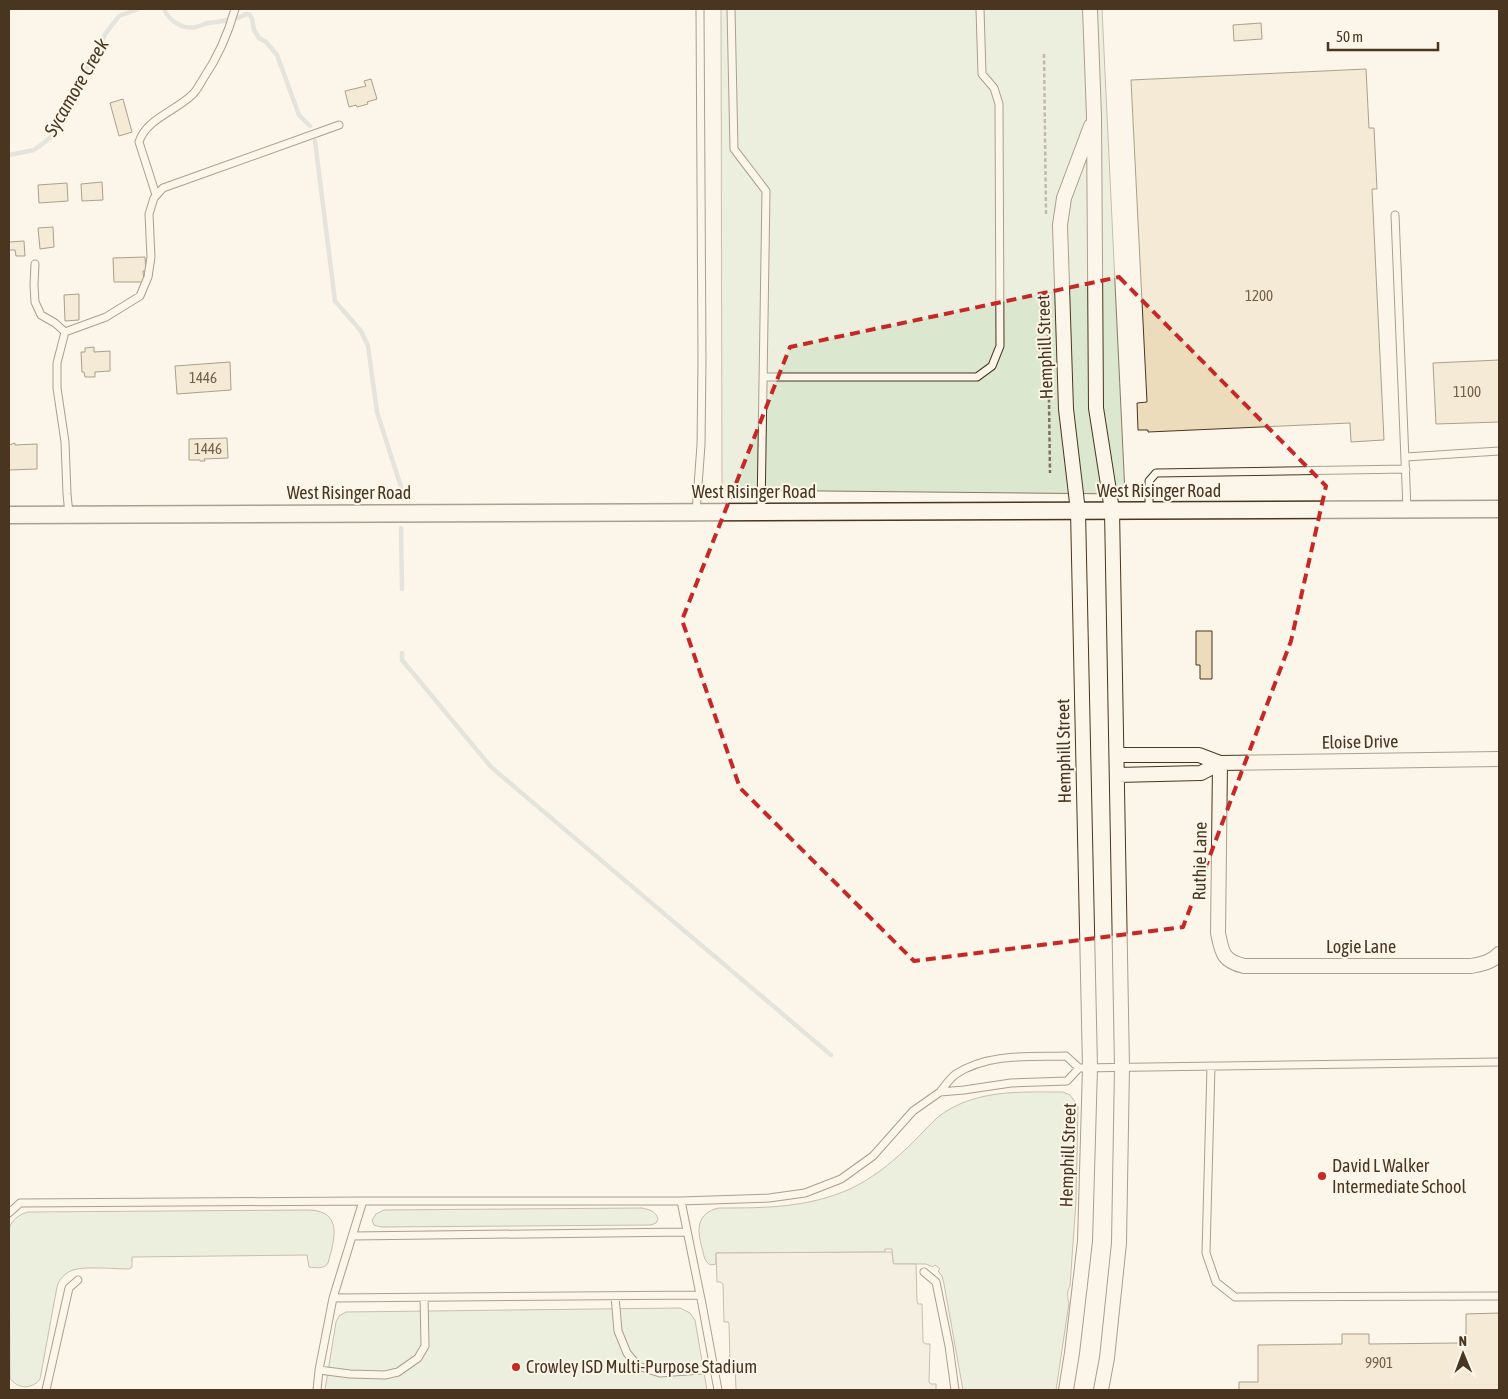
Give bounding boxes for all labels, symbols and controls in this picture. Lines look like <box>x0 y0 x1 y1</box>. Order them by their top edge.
scale bar <box>1328 20 1438 52</box>
text: 50 m <box>1336 28 1363 45</box>
water label: Sycamore Creek <box>39 34 113 141</box>
house number: 1200 <box>1245 287 1273 304</box>
street label: Hemphill Street <box>1032 294 1057 400</box>
house number: 1446 <box>189 369 217 386</box>
house number: 1100 <box>1453 383 1481 400</box>
house number: 1446 <box>194 440 222 457</box>
street label: West Risinger Road <box>1097 480 1221 501</box>
street label: West Risinger Road <box>692 481 816 502</box>
street label: West Risinger Road <box>287 482 411 503</box>
street label: Hemphill Street <box>1052 699 1075 803</box>
street label: Eloise Drive <box>1321 730 1399 753</box>
street label: Ruthie Lane <box>1188 822 1211 900</box>
street label: Logie Lane <box>1326 936 1396 957</box>
street label: Hemphill Street <box>1055 1102 1080 1208</box>
place label: David L Walker Intermediate School <box>1332 1155 1466 1197</box>
marker: David L Walker Intermediate School <box>1316 1170 1328 1182</box>
north arrow <box>1438 1329 1488 1379</box>
text: N <box>1459 1333 1467 1349</box>
house number: 9901 <box>1365 1354 1393 1371</box>
place label: Crowley ISD Multi-Purpose Stadium <box>526 1356 757 1377</box>
marker: Crowley ISD Multi-Purpose Stadium <box>510 1361 522 1373</box>

